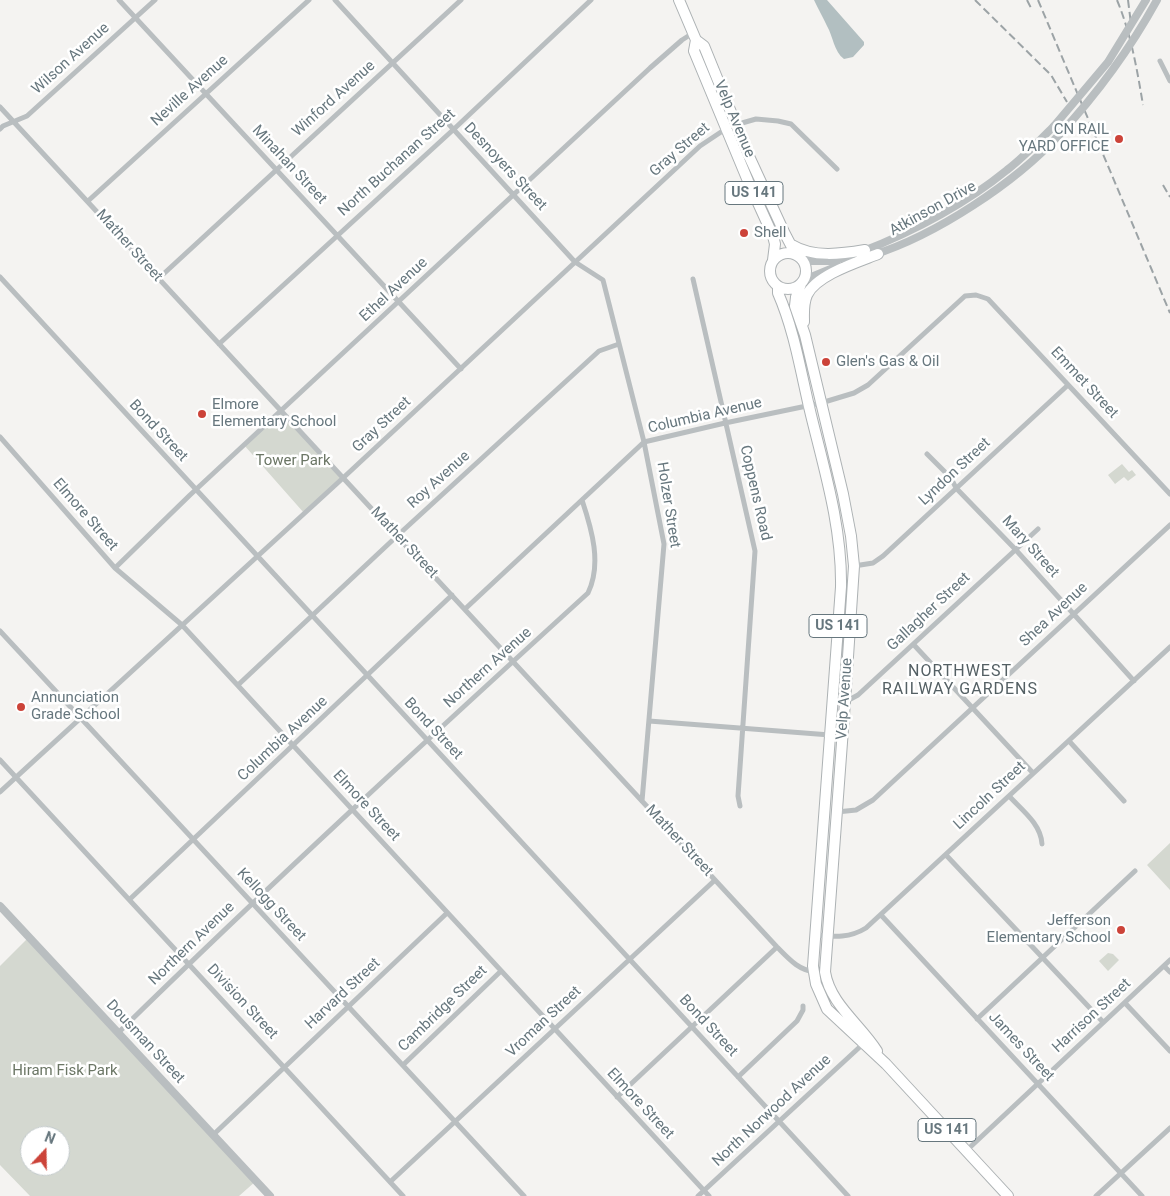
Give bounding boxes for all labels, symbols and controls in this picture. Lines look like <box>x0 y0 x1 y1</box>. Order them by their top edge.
street label: Wilson Avenue <box>29 20 113 98</box>
street label: Neville Avenue <box>148 52 232 130</box>
street label: Winford Avenue <box>289 57 379 141</box>
street label: Velp Avenue <box>710 78 758 160</box>
street label: North Buchanan Street <box>335 106 459 220</box>
street label: Desnoyers Street <box>460 119 550 215</box>
street label: Gray Street <box>646 119 714 181</box>
place label: CN RAIL YARD OFFICE <box>1019 121 1109 156</box>
street label: Minahan Street <box>248 122 330 208</box>
marker: CN RAIL YARD OFFICE <box>1113 133 1125 145</box>
street label: Atkinson Drive <box>887 178 979 240</box>
road number: US 141 <box>725 182 783 204</box>
street label: Mather Street <box>92 206 166 286</box>
place label: Shell <box>754 224 786 242</box>
marker: Shell <box>738 227 750 239</box>
street label: Ethel Avenue <box>356 254 432 326</box>
street label: Emmet Street <box>1046 344 1122 422</box>
place label: Glen's Gas & Oil <box>836 353 939 371</box>
marker: Glen's Gas & Oil <box>820 356 832 368</box>
street label: Gray Street <box>349 393 415 457</box>
street label: Columbia Avenue <box>646 394 764 438</box>
street label: Bond Street <box>125 396 191 466</box>
place label: Elmore Elementary School <box>212 396 336 431</box>
marker: Elmore Elementary School <box>196 408 208 420</box>
street label: Lyndon Street <box>916 434 994 510</box>
street label: Coppens Road <box>735 444 775 542</box>
street label: Roy Avenue <box>404 447 474 513</box>
park label: Tower Park <box>255 452 331 470</box>
street label: Holzer Street <box>652 461 684 549</box>
street label: Elmore Street <box>49 475 121 555</box>
street label: Mather Street <box>366 504 442 582</box>
street label: Mary Street <box>998 512 1062 582</box>
street label: Gallagher Street <box>884 569 974 655</box>
street label: Shea Avenue <box>1016 579 1092 651</box>
road number: US 141 <box>809 614 867 638</box>
street label: Northern Avenue <box>440 624 536 712</box>
street label: Velp Avenue <box>833 657 857 741</box>
district label: NORTHWEST RAILWAY GARDENS <box>880 662 1040 700</box>
place label: Annunciation Grade School <box>31 689 120 724</box>
street label: Columbia Avenue <box>234 693 332 785</box>
street label: Bond Street <box>400 694 466 764</box>
marker: Annunciation Grade School <box>15 701 27 713</box>
street label: Lincoln Street <box>950 758 1030 834</box>
street label: Elmore Street <box>329 767 403 845</box>
street label: Mather Street <box>641 802 717 880</box>
street label: Kellogg Street <box>233 865 309 945</box>
street label: Northern Avenue <box>145 899 239 989</box>
place label: Jefferson Elementary School <box>987 912 1111 947</box>
marker: Jefferson Elementary School <box>1115 924 1127 936</box>
street label: Harvard Street <box>302 955 384 1033</box>
street label: Division Street <box>203 961 281 1043</box>
street label: Cambridge Street <box>395 962 491 1056</box>
street label: Harrison Street <box>1049 975 1135 1057</box>
street label: Vroman Street <box>503 983 585 1061</box>
street label: Bond Street <box>675 991 741 1061</box>
street label: Dousman Street <box>102 997 188 1087</box>
street label: James Street <box>984 1008 1058 1086</box>
street label: North Norwood Avenue <box>709 1051 835 1171</box>
park label: Hiram Fisk Park <box>12 1062 118 1080</box>
street label: Elmore Street <box>603 1065 677 1143</box>
road number: US 141 <box>918 1118 976 1142</box>
north arrow <box>20 1126 70 1176</box>
text: N <box>43 1129 57 1147</box>

